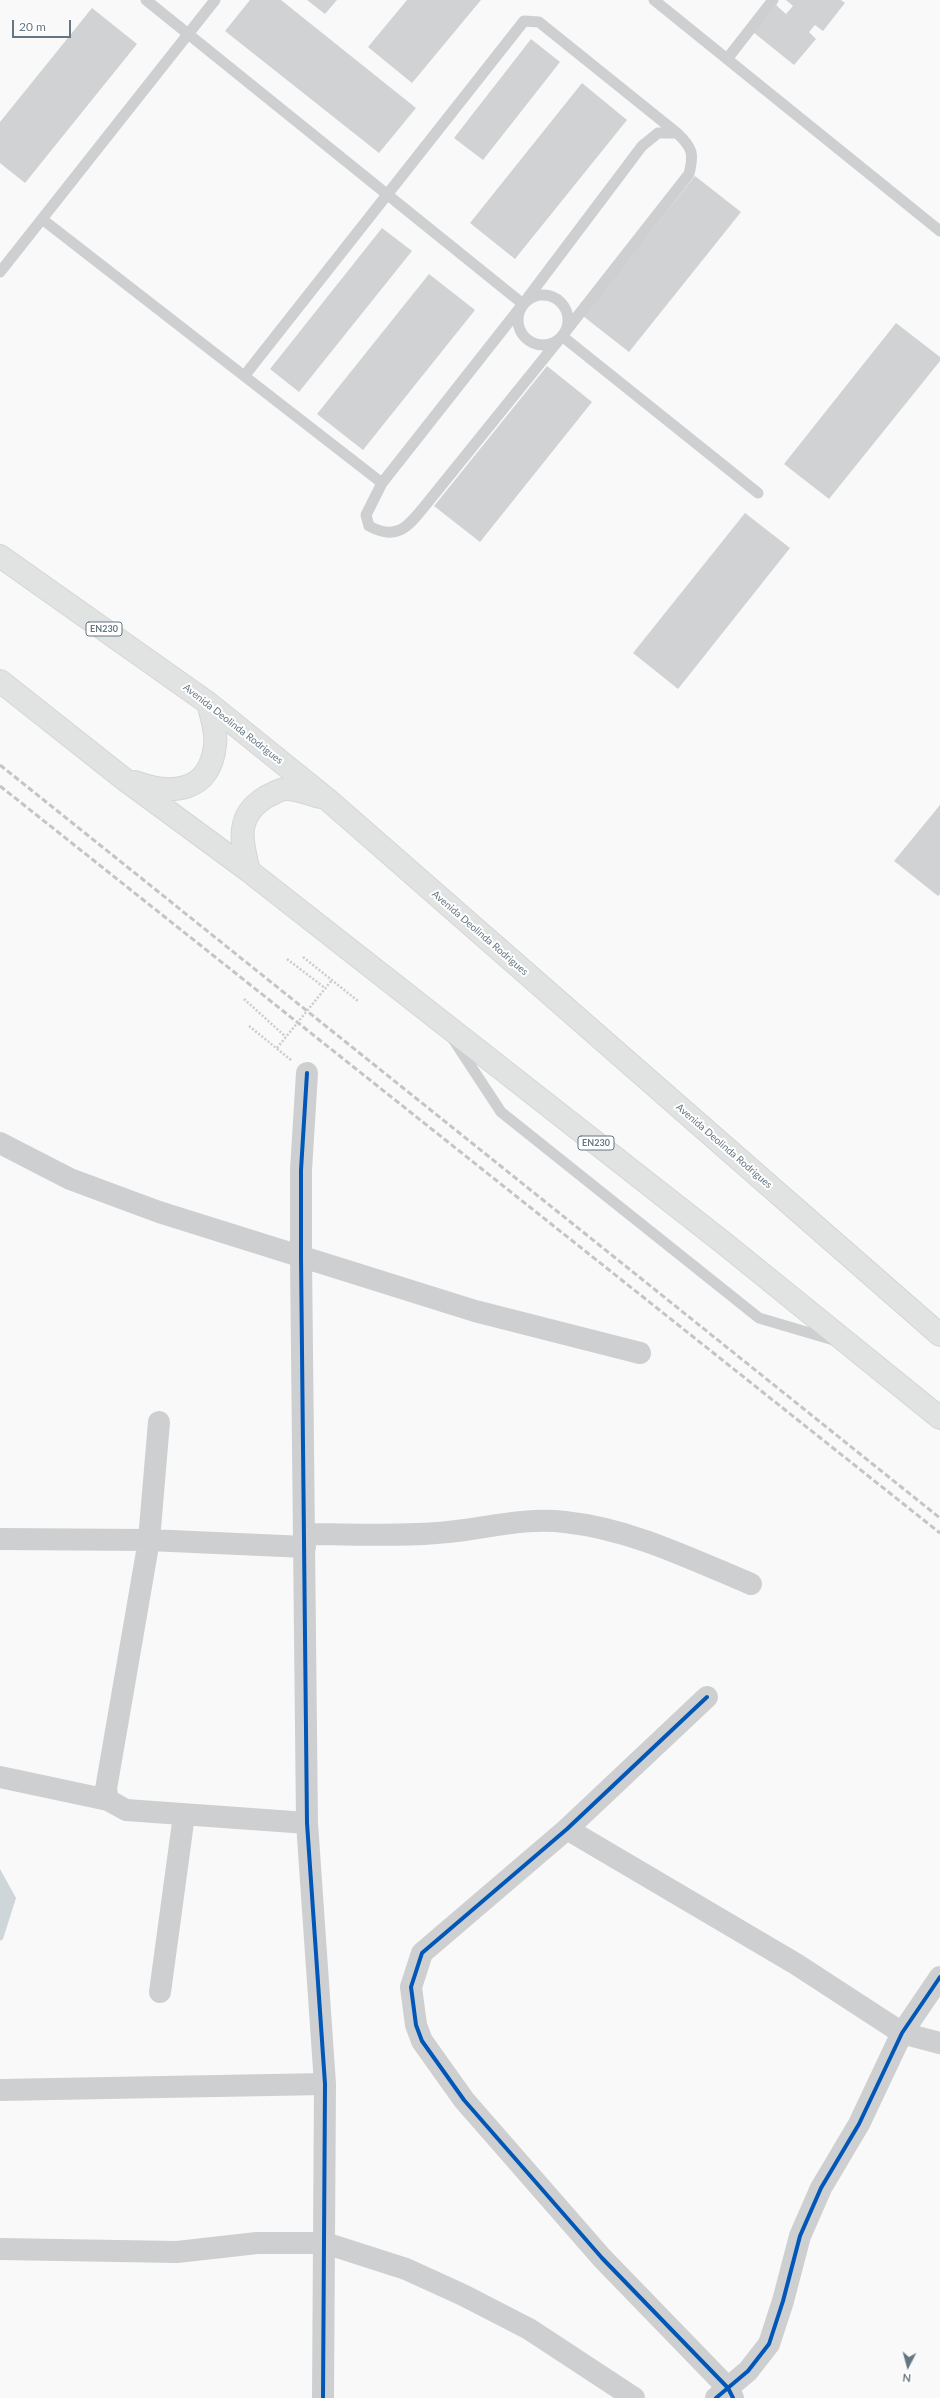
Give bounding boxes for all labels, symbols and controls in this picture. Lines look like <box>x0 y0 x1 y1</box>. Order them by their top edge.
scale bar <box>14 12 73 38</box>
text: 20 m <box>19 19 46 34</box>
road number: EN230 <box>86 622 122 636</box>
street label: Avenida Deolinda Rodrigues <box>181 681 285 767</box>
street label: Avenida Deolinda Rodrigues <box>430 888 530 978</box>
street label: Avenida Deolinda Rodrigues <box>674 1101 774 1191</box>
road number: EN230 <box>578 1136 614 1150</box>
north arrow <box>888 2346 928 2386</box>
text: N <box>902 2372 912 2385</box>

